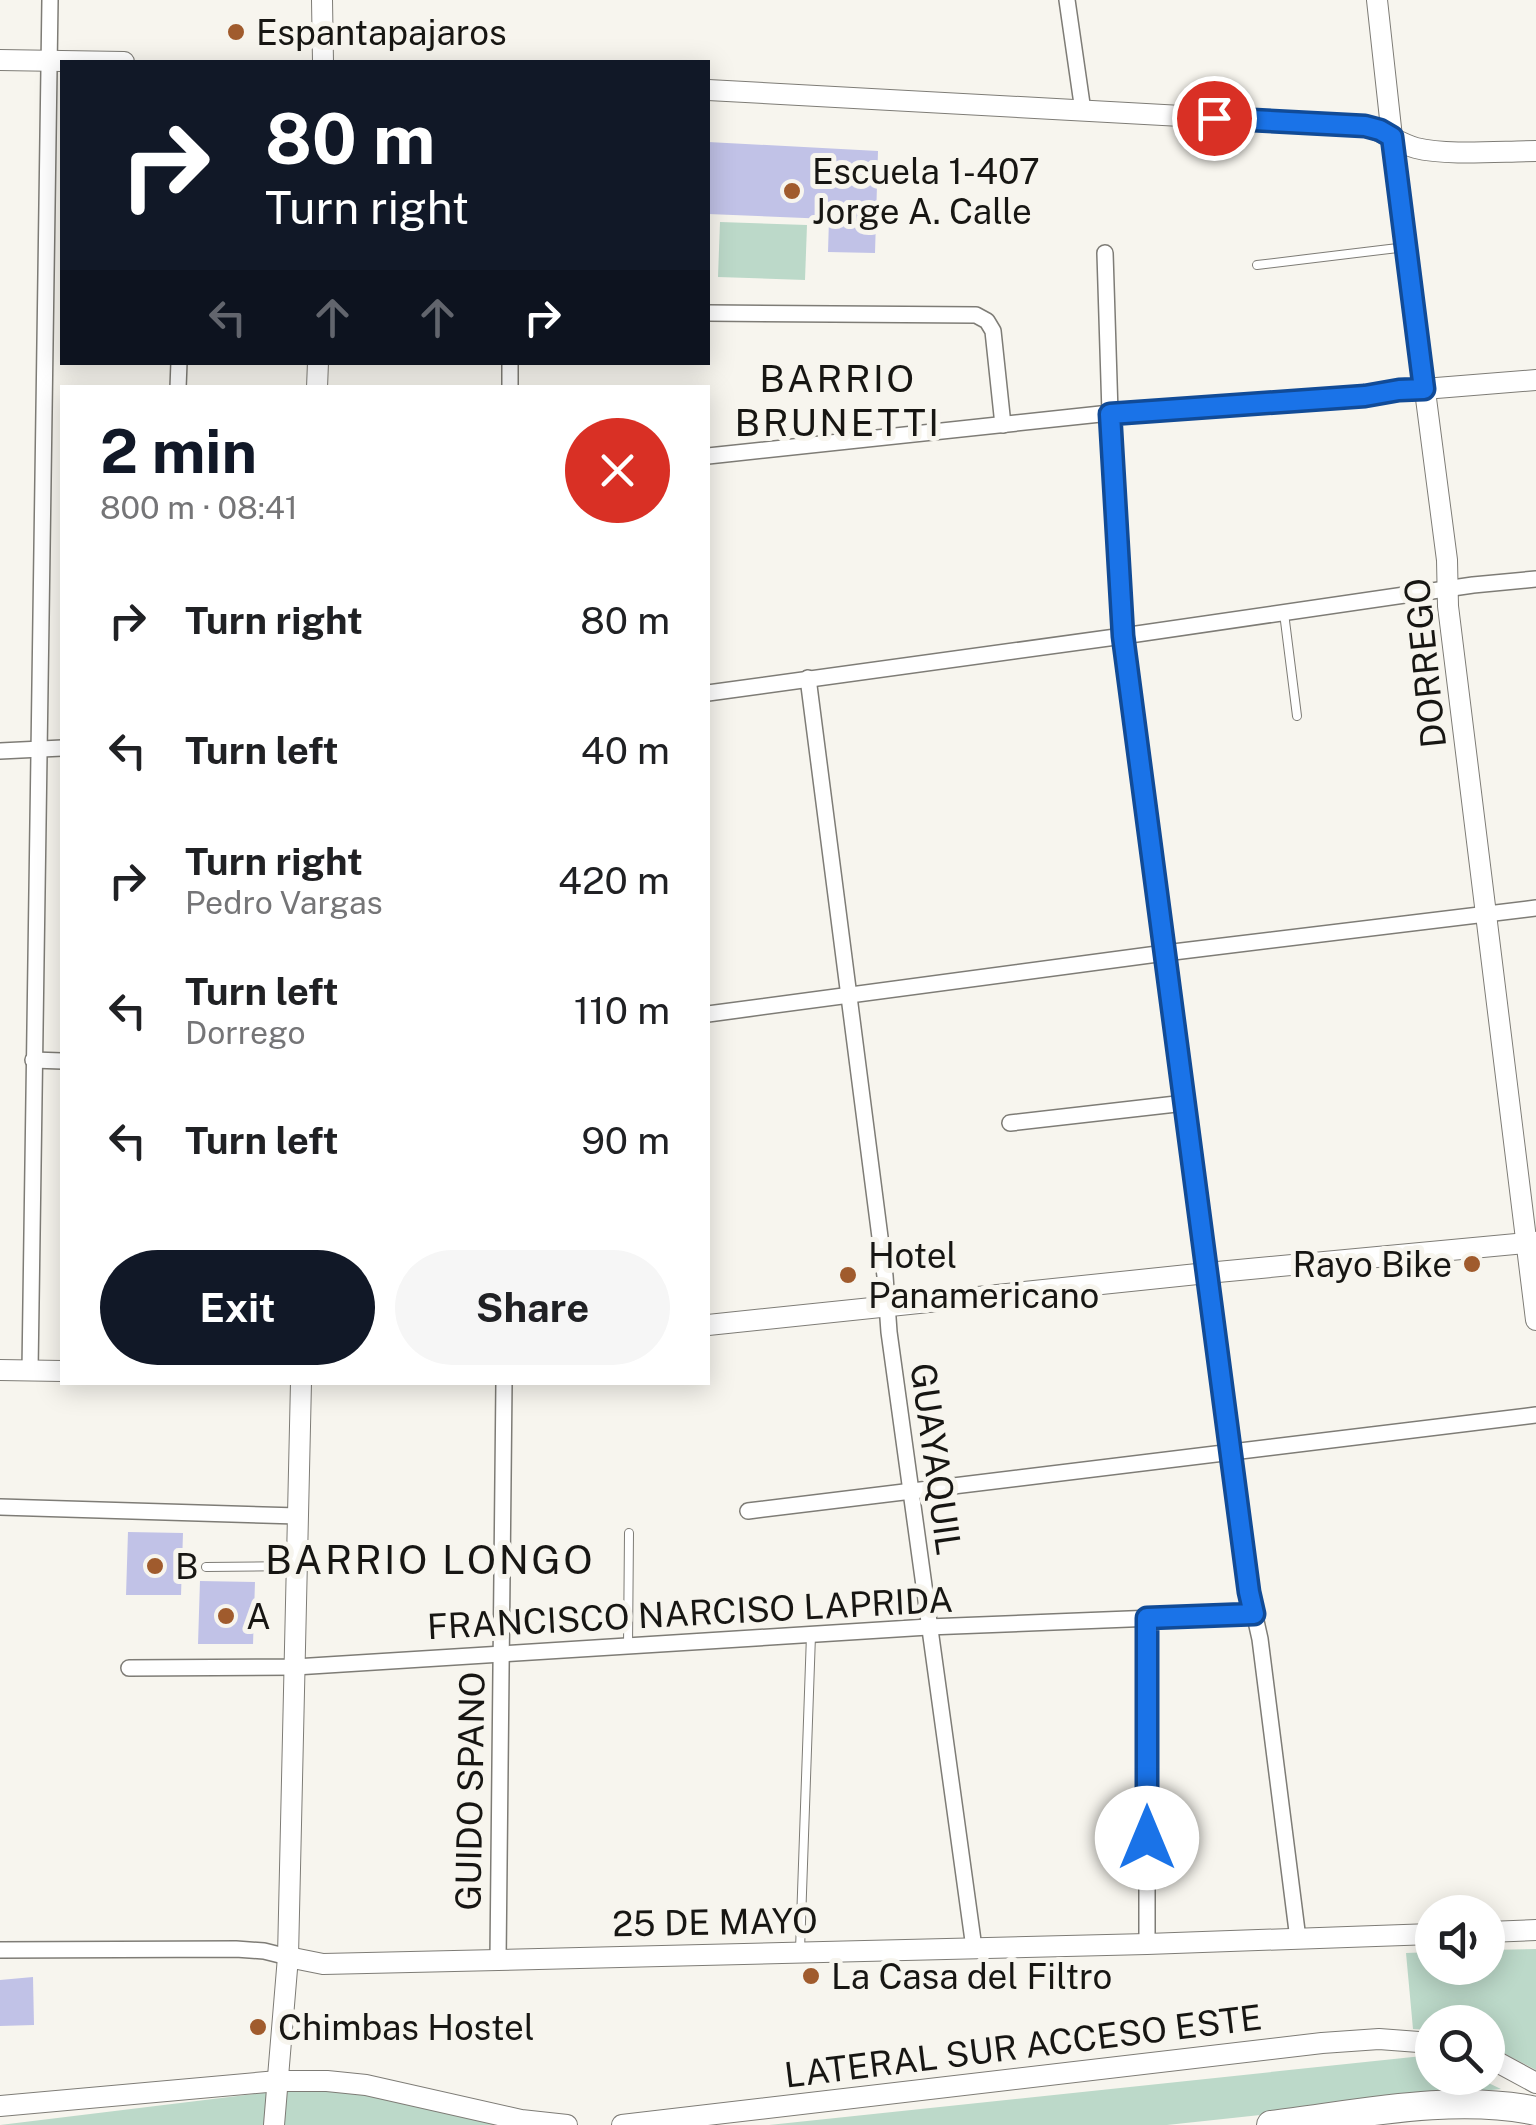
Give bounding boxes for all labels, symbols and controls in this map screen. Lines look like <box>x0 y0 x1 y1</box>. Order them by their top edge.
place label: Espantapajaros <box>256 12 507 53</box>
marker: Espantapajaros <box>225 21 247 43</box>
pin <box>1172 76 1257 161</box>
icon: arrive <box>1187 91 1242 146</box>
text: 80 m <box>265 97 435 180</box>
icon: right <box>100 100 230 230</box>
place label: Escuela 1-407 Jorge A. Calle <box>812 151 1040 232</box>
marker: Escuela 1-407 Jorge A. Calle <box>781 180 803 202</box>
text: Turn right <box>265 181 469 234</box>
icon: left <box>200 290 255 345</box>
icon: ahead <box>305 290 360 345</box>
icon: ahead <box>410 290 465 345</box>
icon: right <box>515 290 570 345</box>
district label: BARRIO BRUNETTI <box>734 356 942 445</box>
text: 2 min <box>100 416 257 487</box>
button: close <box>565 418 670 523</box>
text: 800 m · 08:41 <box>100 489 298 526</box>
street label: DORREGO <box>1396 576 1454 750</box>
icon: right <box>100 593 155 648</box>
text: Turn right <box>185 598 363 643</box>
text: 80 m <box>580 598 670 643</box>
icon: left <box>100 723 155 778</box>
text: Turn left <box>185 728 339 773</box>
text: 40 m <box>581 728 670 773</box>
text: Turn right <box>185 839 363 884</box>
icon: right <box>100 853 155 908</box>
text: 420 m <box>558 858 670 903</box>
text: Pedro Vargas <box>185 884 383 921</box>
text: Turn left <box>185 969 339 1014</box>
icon: left <box>100 983 155 1038</box>
text: 110 m <box>574 988 670 1033</box>
text: Dorrego <box>185 1014 306 1051</box>
icon: left <box>100 1113 155 1168</box>
text: Turn left <box>185 1118 339 1163</box>
text: 90 m <box>581 1118 670 1163</box>
place label: Hotel Panamericano <box>868 1235 1099 1316</box>
place label: Rayo Bike <box>1292 1244 1452 1285</box>
button: Exit <box>100 1250 375 1365</box>
button: Share <box>395 1250 670 1365</box>
marker: Rayo Bike <box>1461 1253 1483 1275</box>
marker: Hotel Panamericano <box>837 1264 859 1286</box>
street label: GUAYAQUIL <box>902 1360 970 1558</box>
district label: BARRIO LONGO <box>265 1536 595 1583</box>
place label: B <box>175 1546 198 1587</box>
marker: B <box>144 1555 166 1577</box>
street label: FRANCISCO NARCISO LAPRIDA <box>426 1579 954 1647</box>
place label: A <box>246 1596 271 1637</box>
marker: A <box>215 1605 237 1627</box>
street label: GUIDO SPANO <box>447 1671 493 1911</box>
position arrow <box>1095 1786 1199 1890</box>
map controls <box>1415 1895 1505 2095</box>
button: sound <box>1415 1895 1505 1985</box>
street label: 25 DE MAYO <box>612 1900 818 1944</box>
place label: La Casa del Filtro <box>831 1956 1112 1997</box>
marker: La Casa del Filtro <box>800 1965 822 1987</box>
street label: LATERAL SUR ACCESO ESTE <box>782 1996 1264 2096</box>
button: search <box>1415 2005 1505 2095</box>
place label: Chimbas Hostel <box>278 2007 535 2048</box>
marker: Chimbas Hostel <box>247 2016 269 2038</box>

